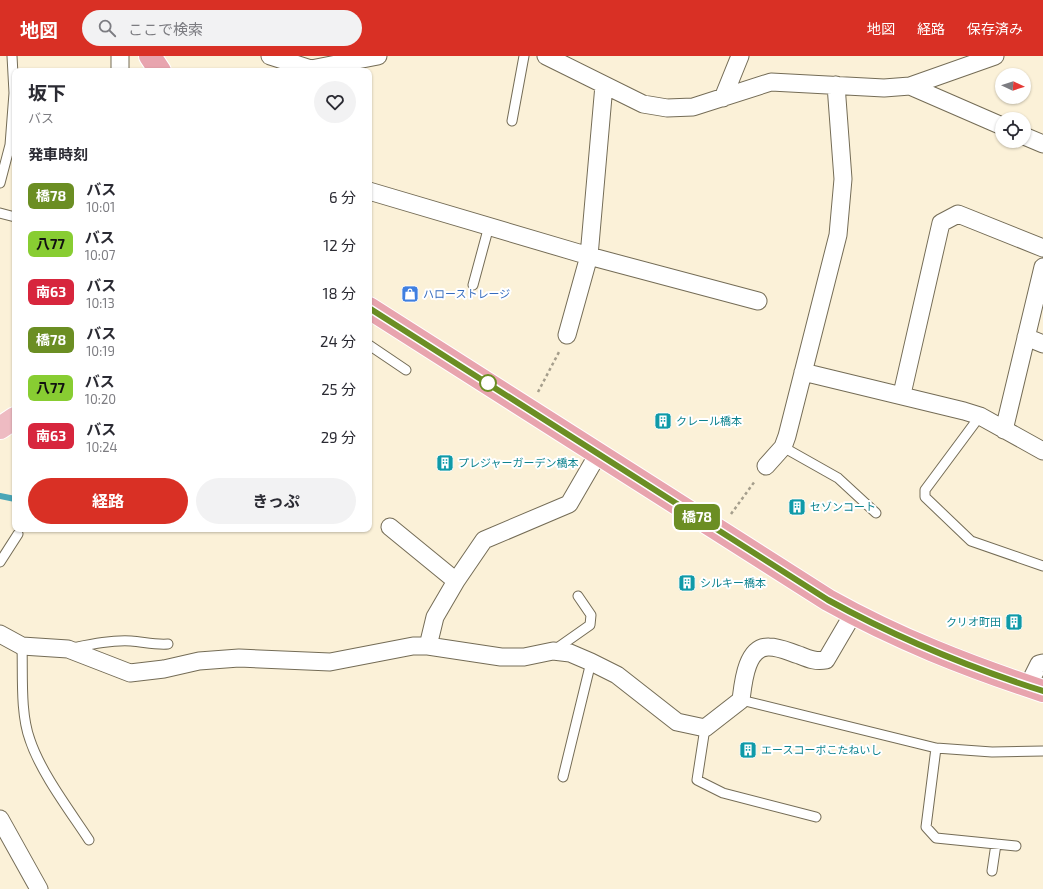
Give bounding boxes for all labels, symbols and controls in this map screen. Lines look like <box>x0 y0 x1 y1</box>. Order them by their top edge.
search box <box>82 10 362 46</box>
icon: search <box>96 17 118 39</box>
text: 地図 <box>20 18 58 41</box>
text: ここで検索 <box>128 20 203 38</box>
text: 地図 <box>867 20 895 37</box>
text: 経路 <box>917 20 945 37</box>
text: 保存済み <box>967 20 1023 37</box>
north arrow <box>995 68 1031 104</box>
map controls <box>995 68 1031 148</box>
text: 坂下 <box>28 81 66 104</box>
button: heart <box>314 81 356 123</box>
text: バス <box>28 110 54 126</box>
button: locate <box>995 112 1031 148</box>
text: 発車時刻 <box>28 145 88 163</box>
text: バス <box>86 180 116 198</box>
text: 橋78 <box>36 187 66 204</box>
text: 6 分 <box>329 188 356 206</box>
text: 10:01 <box>86 199 115 215</box>
text: バス <box>85 228 115 246</box>
text: 八77 <box>36 235 65 252</box>
text: 12 分 <box>323 236 356 254</box>
text: 10:07 <box>85 247 115 263</box>
text: バス <box>86 276 116 294</box>
text: 南63 <box>36 283 66 300</box>
text: 18 分 <box>323 284 356 302</box>
shop icon: ハローストレージ <box>400 284 420 304</box>
place label: ハローストレージ <box>423 287 510 300</box>
text: 10:13 <box>86 295 115 311</box>
text: バス <box>86 324 116 342</box>
text: 橋78 <box>36 331 66 348</box>
text: 24 分 <box>320 332 356 350</box>
text: 10:19 <box>86 343 115 359</box>
text: バス <box>85 372 115 390</box>
unlabelled marker <box>479 374 497 392</box>
text: 八77 <box>36 379 65 396</box>
text: 25 分 <box>321 380 356 398</box>
text: 10:20 <box>85 391 116 407</box>
building icon: クレール橋本 <box>653 411 673 431</box>
place label: クレール橋本 <box>676 414 742 427</box>
text: バス <box>86 420 116 438</box>
text: 南63 <box>36 427 66 444</box>
text: 29 分 <box>321 428 356 446</box>
text: 10:24 <box>86 439 118 455</box>
building icon: プレジャーガーデン橋本 <box>435 453 455 473</box>
place label: プレジャーガーデン橋本 <box>458 456 578 469</box>
button: 経路 <box>28 478 188 524</box>
button: きっぷ <box>196 478 356 524</box>
building icon: セゾンコート <box>787 497 807 517</box>
place label: セゾンコート <box>810 500 876 513</box>
line badge: 橋78 <box>674 504 720 530</box>
text: 橋78 <box>682 508 712 525</box>
building icon: シルキー橋本 <box>677 573 697 593</box>
place label: シルキー橋本 <box>700 576 766 589</box>
building icon: クリオ町田 <box>1004 612 1024 632</box>
place label: クリオ町田 <box>946 615 1001 628</box>
building icon: エースコーポこたねいし <box>738 740 758 760</box>
place label: エースコーポこたねいし <box>761 743 881 756</box>

